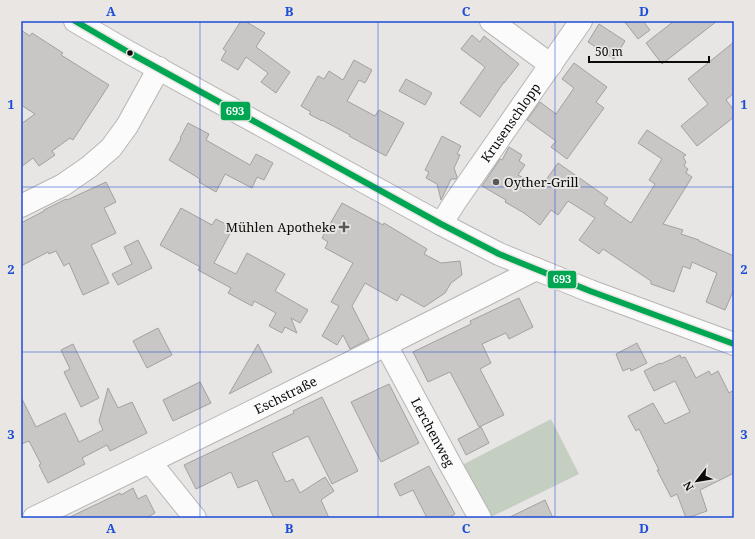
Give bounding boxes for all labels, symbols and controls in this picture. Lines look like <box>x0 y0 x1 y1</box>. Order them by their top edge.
text: A <box>106 2 116 20</box>
text: B <box>285 2 294 20</box>
text: C <box>462 2 471 20</box>
text: D <box>639 2 649 20</box>
scale bar <box>589 38 709 64</box>
text: 50 m <box>595 43 623 60</box>
unlabelled marker <box>125 48 135 58</box>
street label: Krusenschlopp <box>476 79 544 166</box>
text: 1 <box>7 95 15 113</box>
text: 1 <box>740 95 748 113</box>
line badge: 693 <box>220 101 251 121</box>
text: 693 <box>226 103 244 118</box>
place label: Oyther-Grill <box>504 173 579 191</box>
marker: Oyther-Grill <box>491 177 501 187</box>
place label: Mühlen Apotheke <box>226 218 336 236</box>
marker: Mühlen Apotheke <box>339 222 349 232</box>
text: 2 <box>7 260 15 278</box>
text: 2 <box>740 260 748 278</box>
line badge: 693 <box>547 270 577 289</box>
text: 693 <box>553 271 571 286</box>
street label: Eschstraße <box>251 372 320 418</box>
street label: Lerchenweg <box>407 394 459 470</box>
text: 3 <box>7 425 15 443</box>
text: 3 <box>740 425 748 443</box>
north arrow <box>677 461 717 501</box>
text: N <box>679 479 697 494</box>
text: A <box>106 519 116 537</box>
text: B <box>285 519 294 537</box>
text: C <box>462 519 471 537</box>
text: D <box>639 519 649 537</box>

